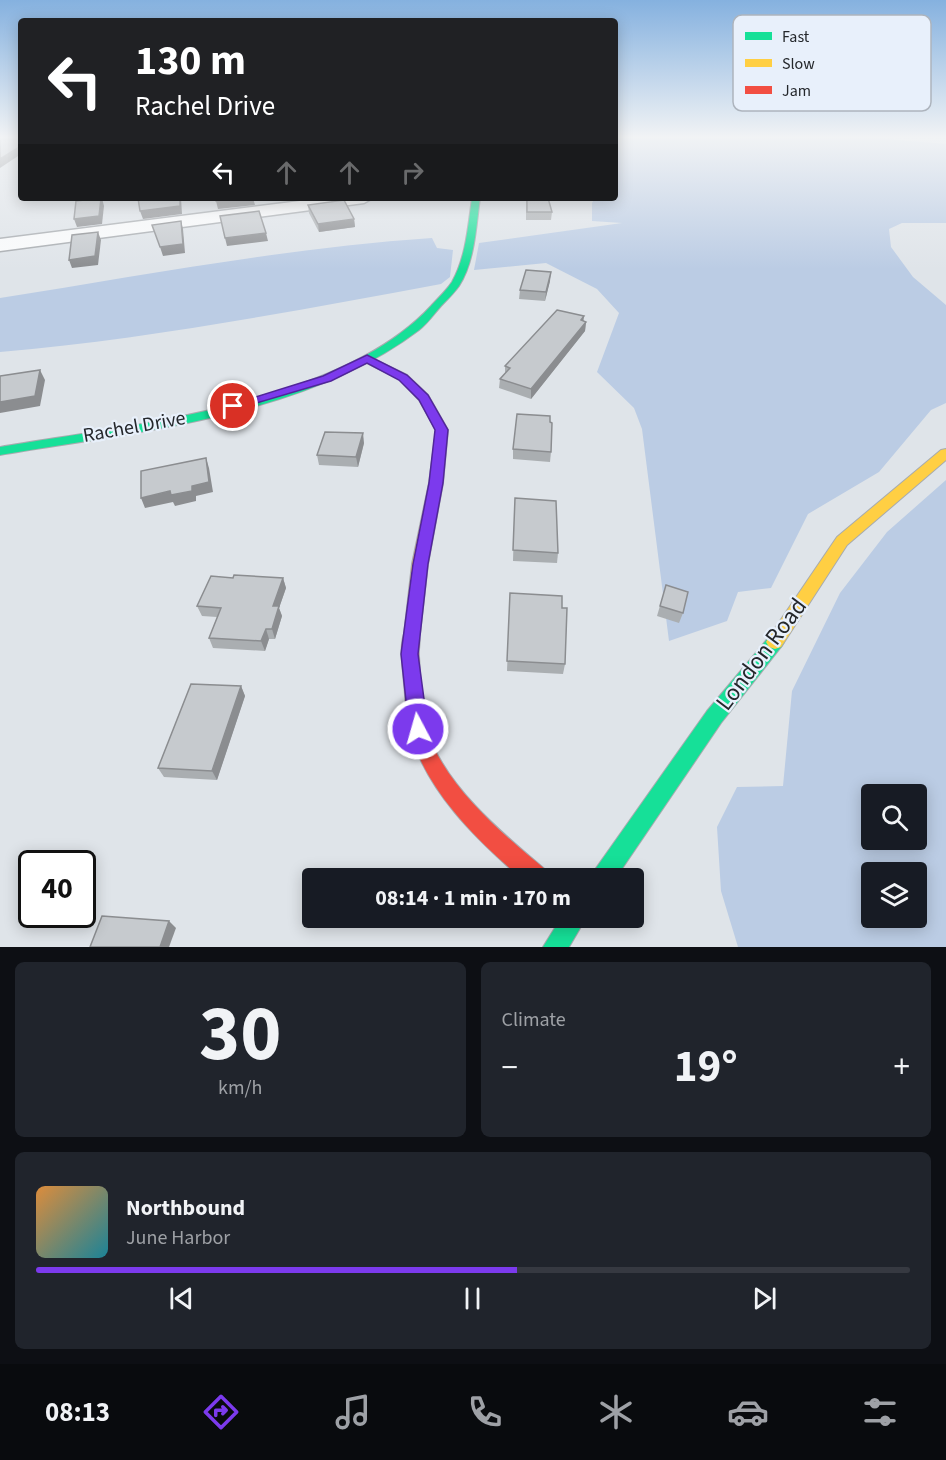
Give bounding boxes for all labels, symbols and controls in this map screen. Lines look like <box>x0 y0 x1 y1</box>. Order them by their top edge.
legend <box>733 15 931 111</box>
text: Fast <box>782 26 810 48</box>
text: 130 m <box>135 31 246 91</box>
icon: left <box>36 42 114 120</box>
text: Slow <box>782 53 815 75</box>
text: Jam <box>782 80 811 102</box>
text: Rachel Drive <box>135 87 275 126</box>
icon: left <box>207 156 240 189</box>
icon: ahead <box>270 156 303 189</box>
icon: ahead <box>333 156 366 189</box>
icon: right <box>396 156 429 189</box>
pin <box>207 380 258 431</box>
icon: arrive <box>216 389 249 422</box>
street label: Rachel Drive <box>81 404 188 450</box>
street label: London Road <box>707 591 815 718</box>
position arrow <box>386 697 450 761</box>
map controls <box>861 784 927 928</box>
button: search <box>861 784 927 850</box>
speed limit sign: 40 <box>18 850 96 928</box>
button: layers <box>861 862 927 928</box>
text: 08:14 · 1 min · 170 m <box>375 882 571 914</box>
text: 30 <box>199 979 281 1090</box>
text: Climate <box>502 1006 566 1034</box>
text: 19° <box>674 1035 738 1099</box>
text: − <box>502 1044 518 1091</box>
text: + <box>894 1044 910 1091</box>
text: km/h <box>218 1074 262 1102</box>
text: Northbound <box>126 1192 245 1224</box>
text: June Harbor <box>126 1224 230 1252</box>
icon: previous <box>165 1282 198 1315</box>
icon: pause <box>456 1282 489 1315</box>
icon: next <box>748 1282 781 1315</box>
icon: directions <box>200 1391 242 1433</box>
icon: music <box>332 1391 374 1433</box>
icon: phone <box>464 1391 506 1433</box>
icon: climate <box>595 1391 637 1433</box>
icon: car <box>727 1391 769 1433</box>
icon: filters <box>859 1391 901 1433</box>
text: 08:13 <box>45 1393 110 1432</box>

